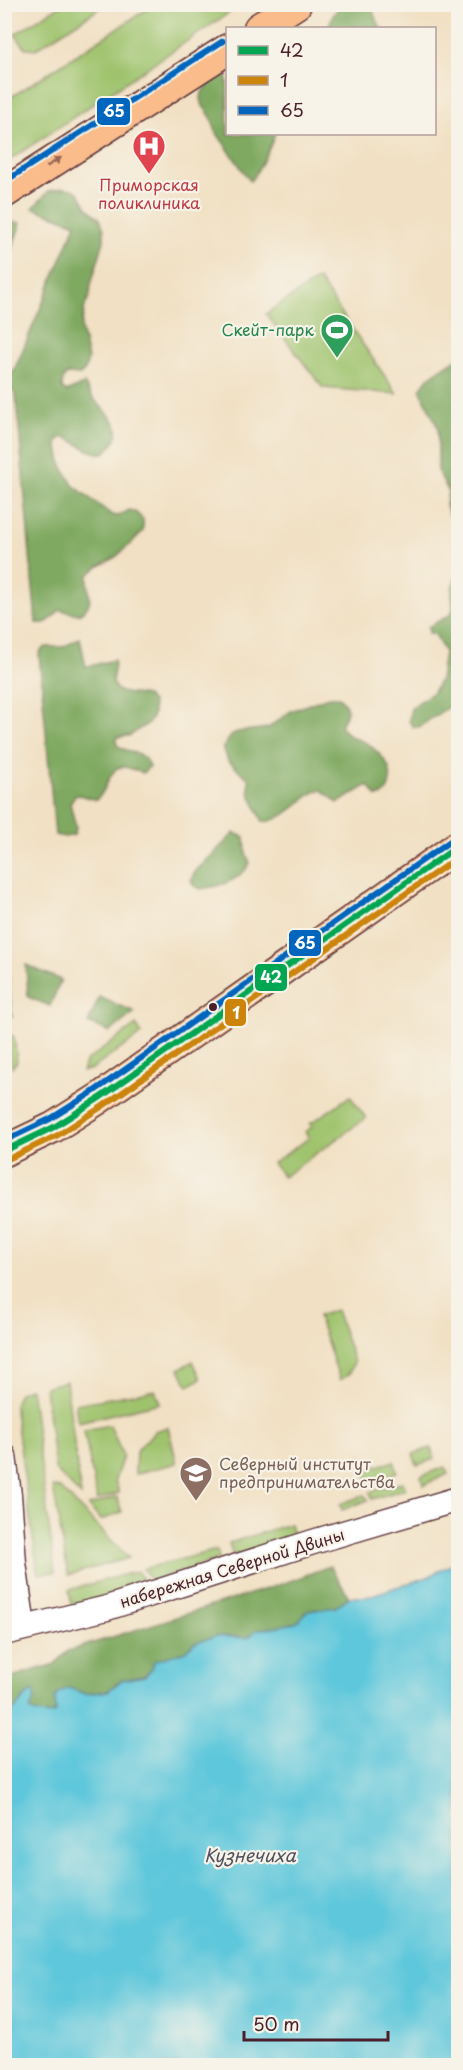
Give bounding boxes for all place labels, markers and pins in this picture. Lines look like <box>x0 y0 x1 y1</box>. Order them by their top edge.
hospital icon: Приморская поликлиника <box>131 128 167 175</box>
place label: Приморская поликлиника <box>98 172 200 214</box>
sports icon: Скейт-парк <box>319 312 355 359</box>
place label: Скейт-парк <box>222 317 314 341</box>
unlabelled marker <box>207 1001 219 1013</box>
place label: Северный институт предпринимательства <box>219 1451 395 1493</box>
school or university icon: Северный институт предпринимательства <box>178 1455 214 1502</box>

